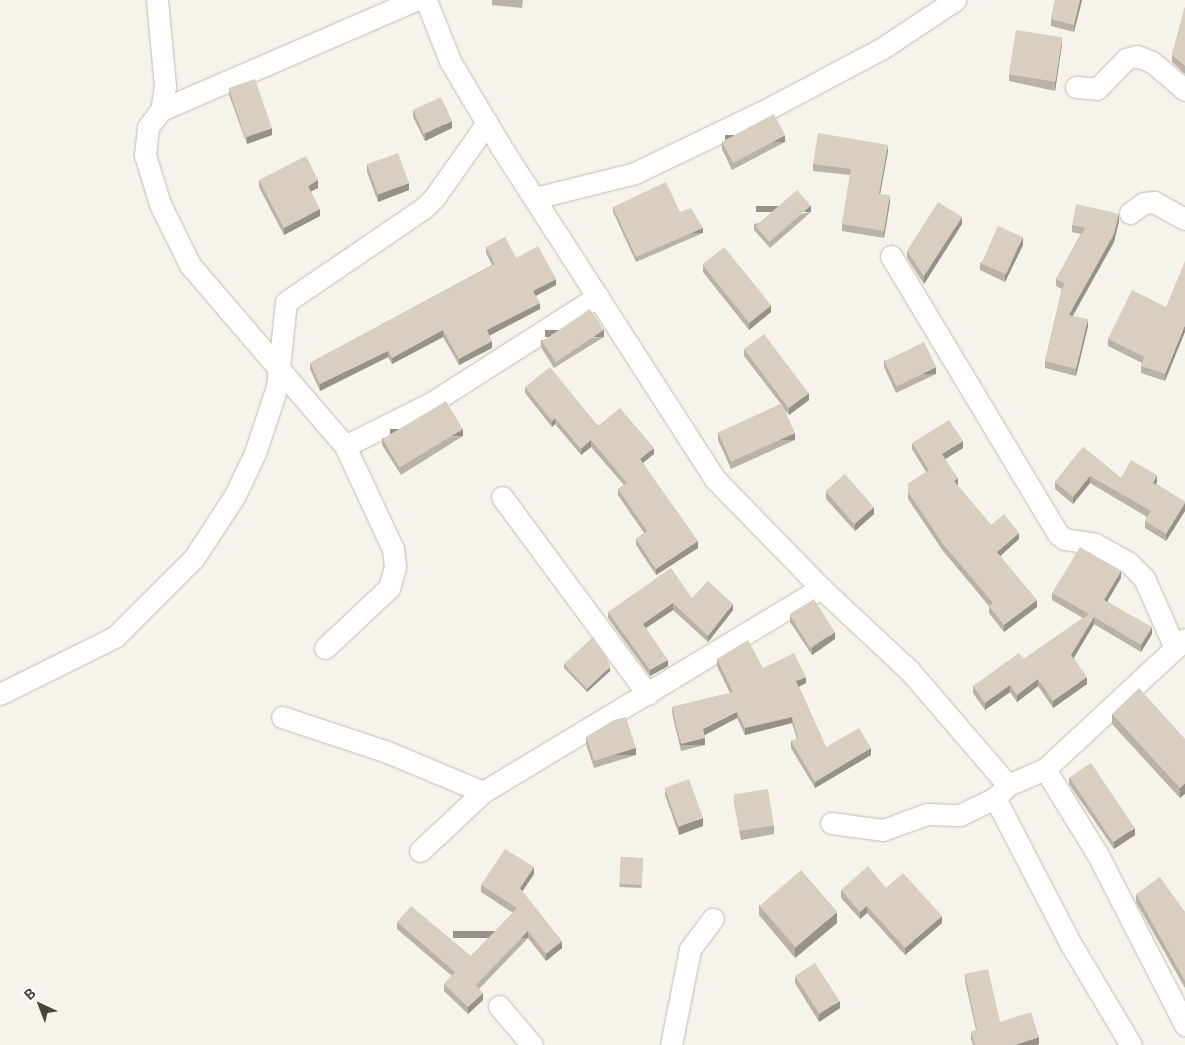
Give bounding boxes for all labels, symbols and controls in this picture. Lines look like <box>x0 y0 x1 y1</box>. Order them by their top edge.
north arrow <box>15 980 65 1030</box>
text: B <box>21 985 39 1003</box>

